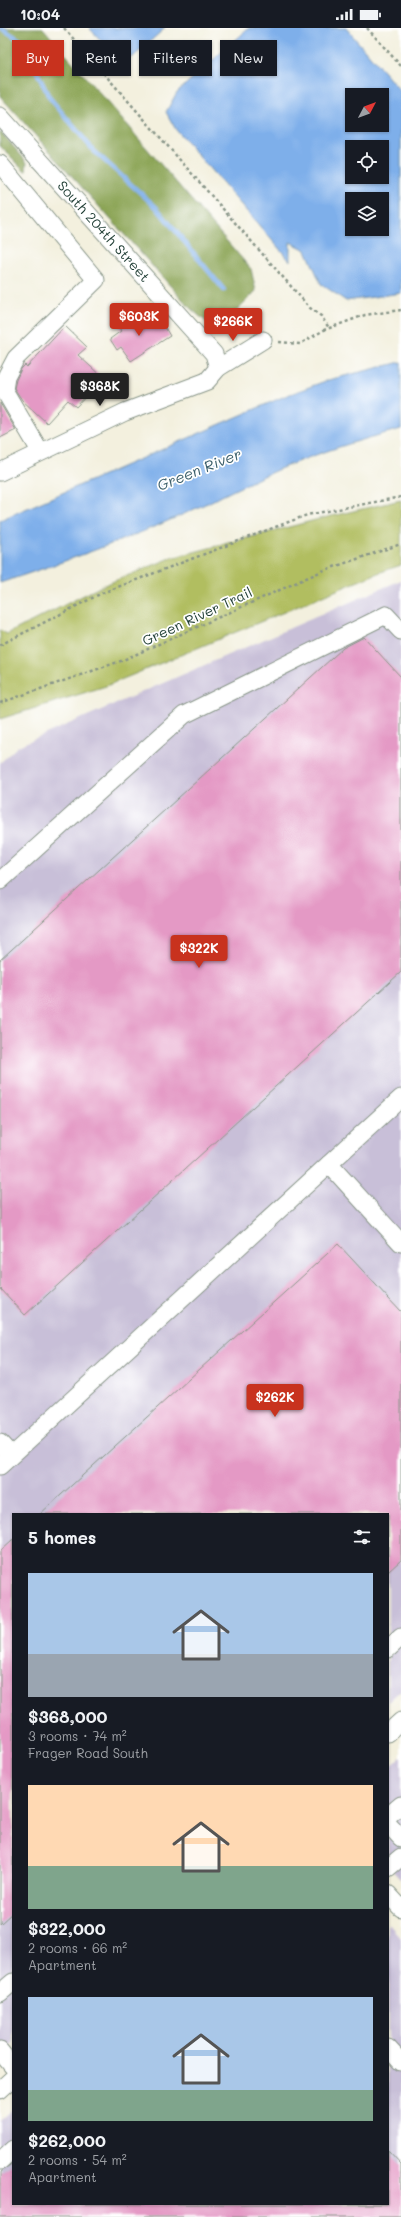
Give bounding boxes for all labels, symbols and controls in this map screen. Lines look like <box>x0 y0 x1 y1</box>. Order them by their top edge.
text: 10:04 <box>20 4 60 24</box>
chip: Buy <box>12 40 64 76</box>
chip: Rent <box>72 40 131 76</box>
chip: Filters <box>139 40 212 76</box>
chip: New <box>220 40 277 76</box>
north arrow <box>345 88 389 132</box>
map controls <box>345 88 389 236</box>
button: locate <box>345 140 389 184</box>
street label: South 204th Street <box>53 176 155 286</box>
button: layers <box>345 192 389 236</box>
pin: $603K <box>111 303 167 337</box>
text: $603K <box>119 307 159 324</box>
pin: $266K <box>205 308 261 342</box>
text: $266K <box>213 312 253 329</box>
pin: $368K <box>72 373 128 407</box>
text: $368K <box>80 377 120 394</box>
water label: Green River <box>154 443 245 495</box>
street label: Green River Trail <box>139 582 255 650</box>
pin: $322K <box>171 935 227 969</box>
text: $322K <box>180 939 218 956</box>
pin: $262K <box>247 1384 303 1418</box>
text: $262K <box>256 1388 295 1405</box>
text: 5 homes <box>28 1526 96 1548</box>
icon: filters <box>351 1526 373 1548</box>
icon: home <box>165 1599 237 1671</box>
text: $368,000 <box>28 1705 108 1727</box>
text: 3 rooms · 74 m² <box>28 1727 127 1744</box>
text: Frager Road South <box>28 1744 148 1761</box>
icon: home <box>165 1811 237 1883</box>
text: $322,000 <box>28 1917 106 1939</box>
text: 2 rooms · 66 m² <box>28 1939 127 1956</box>
text: Apartment <box>28 1956 97 1973</box>
icon: home <box>165 2023 237 2095</box>
text: $262,000 <box>28 2129 106 2151</box>
text: 2 rooms · 54 m² <box>28 2151 127 2168</box>
text: Apartment <box>28 2168 97 2185</box>

